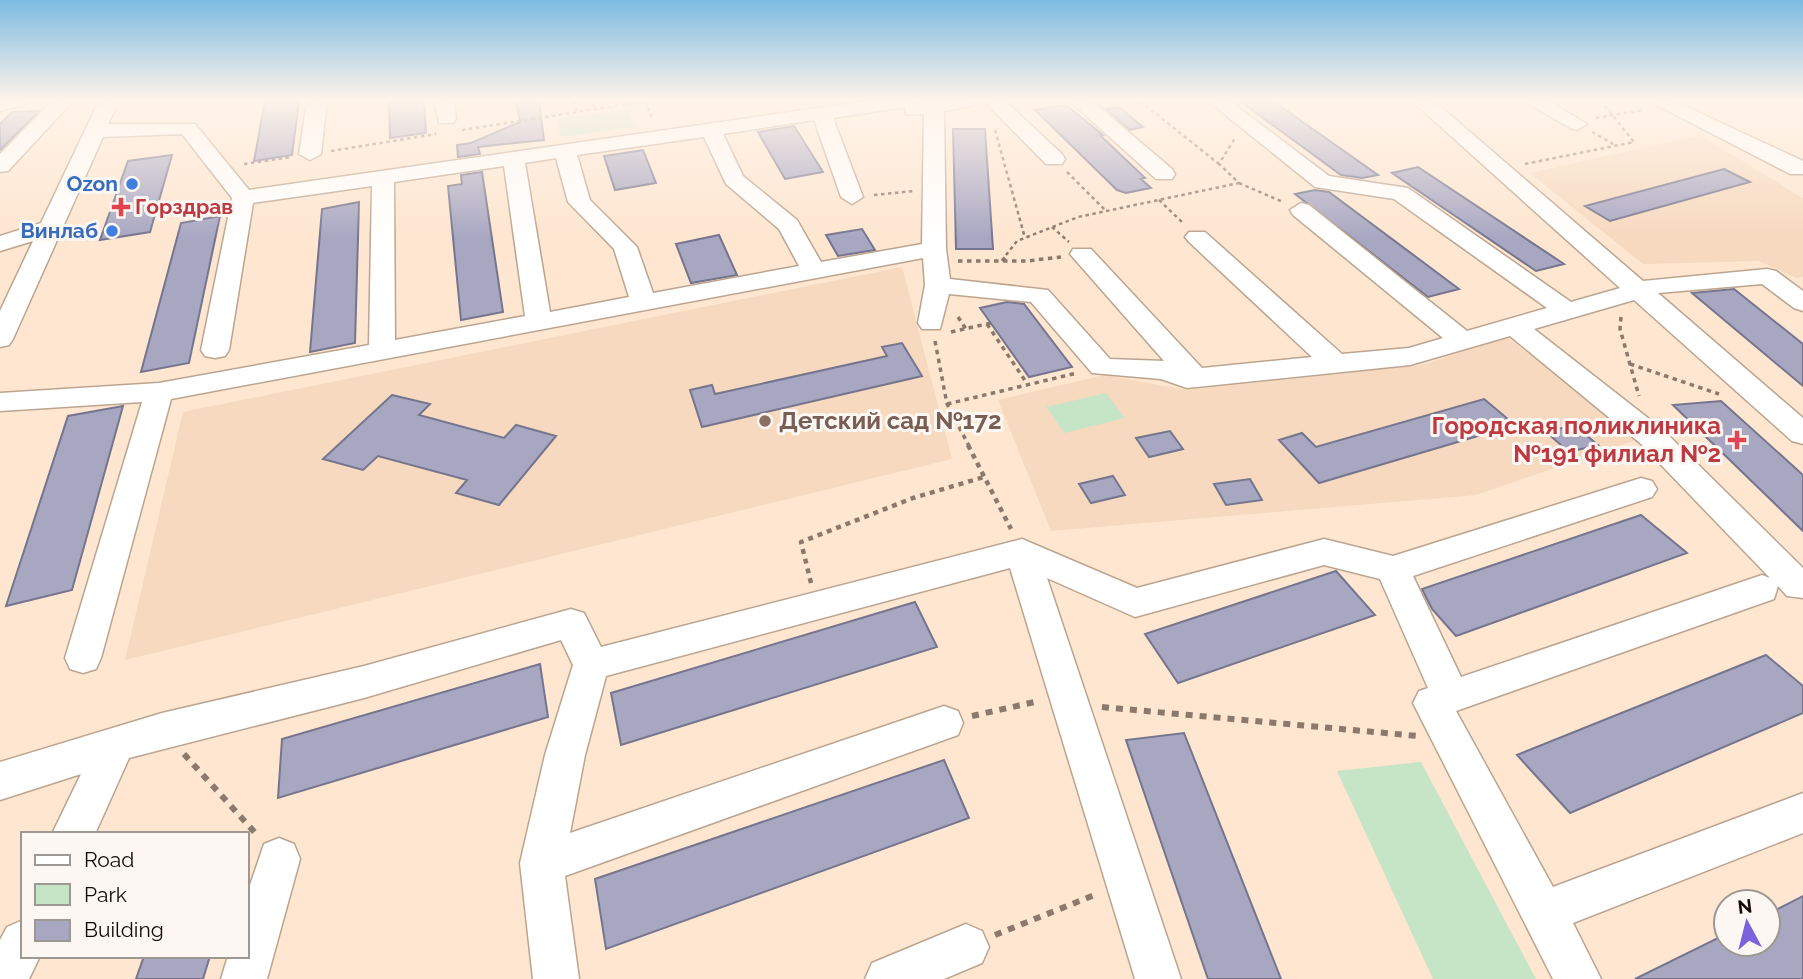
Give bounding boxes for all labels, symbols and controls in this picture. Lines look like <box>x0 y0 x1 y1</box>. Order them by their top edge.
place label: Ozon <box>67 171 118 196</box>
marker: Ozon <box>124 176 140 192</box>
place label: Горздрав <box>135 194 233 219</box>
marker: Горздрав <box>113 199 129 215</box>
place label: Винлаб <box>21 218 98 243</box>
marker: Винлаб <box>104 223 120 239</box>
place label: Детский сад №172 <box>779 406 1001 435</box>
place label: Городская поликлиника №191 филиал №2 <box>1432 411 1721 468</box>
marker: Детский сад №172 <box>757 413 773 429</box>
marker: Городская поликлиника №191 филиал №2 <box>1727 430 1747 450</box>
legend <box>21 832 248 958</box>
text: Road <box>84 847 134 872</box>
text: Park <box>84 882 127 907</box>
north arrow <box>1712 888 1782 958</box>
text: N <box>1736 894 1753 918</box>
text: Building <box>84 917 164 942</box>

